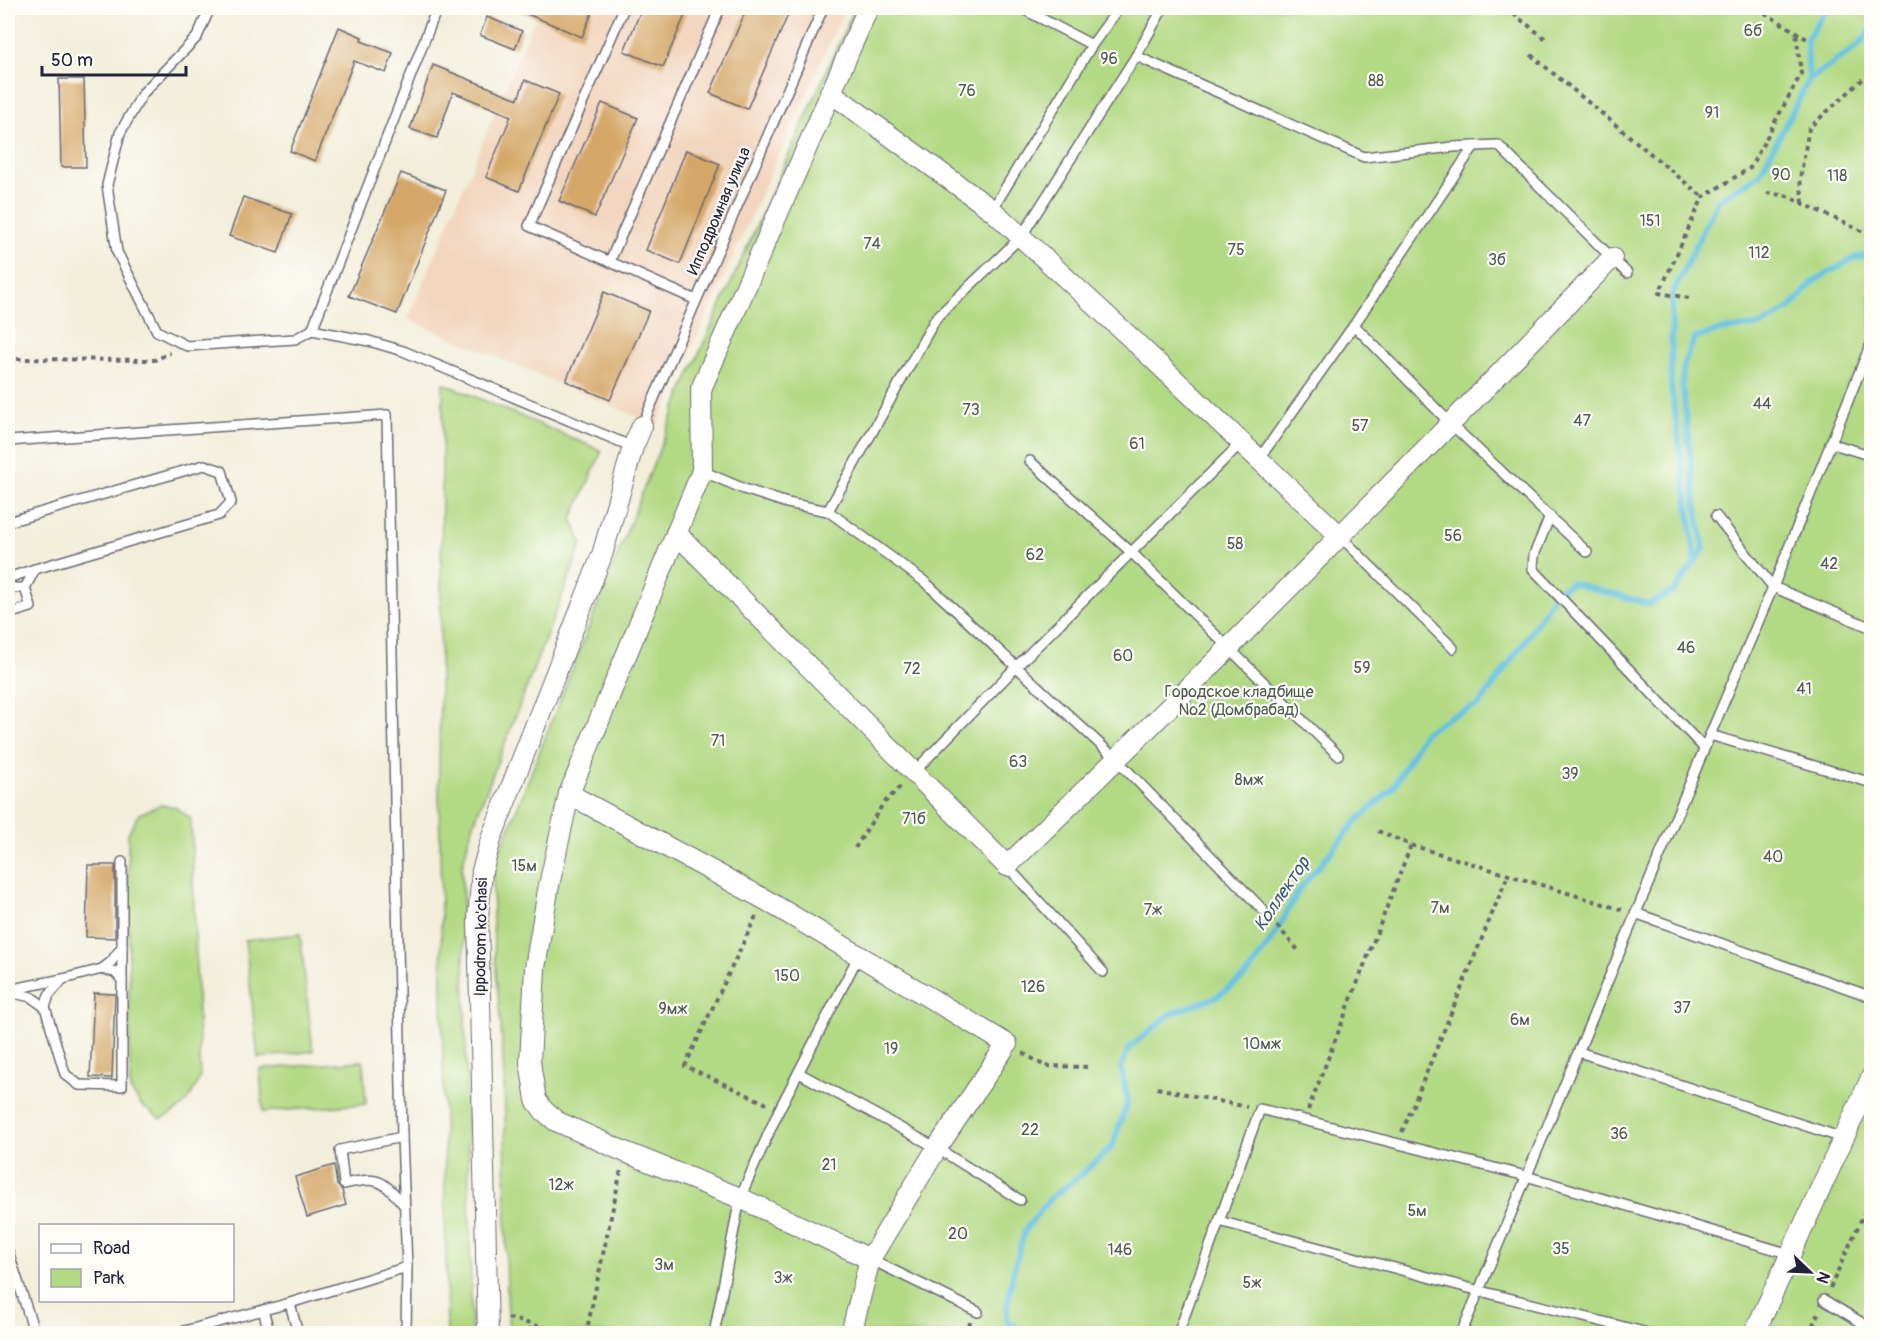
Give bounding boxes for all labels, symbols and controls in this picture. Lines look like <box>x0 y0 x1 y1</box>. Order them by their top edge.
park label: 6б <box>1744 21 1762 41</box>
scale bar <box>42 39 186 77</box>
text: 50 m <box>51 49 93 72</box>
park label: 96 <box>1100 49 1118 69</box>
park label: 88 <box>1368 71 1384 91</box>
park label: 76 <box>958 81 976 101</box>
park label: 91 <box>1705 103 1719 123</box>
street label: Ипподромная улица <box>683 144 755 278</box>
park label: 90 <box>1771 165 1791 185</box>
park label: 118 <box>1827 166 1847 186</box>
park label: 151 <box>1639 211 1661 231</box>
park label: 74 <box>863 234 881 254</box>
park label: 75 <box>1227 240 1245 260</box>
park label: 112 <box>1748 243 1770 263</box>
park label: 3б <box>1488 250 1506 270</box>
park label: 44 <box>1753 394 1771 414</box>
park label: 73 <box>962 400 980 420</box>
park label: 47 <box>1573 411 1591 431</box>
park label: 57 <box>1351 416 1369 436</box>
park label: 61 <box>1129 434 1145 454</box>
park label: 56 <box>1444 526 1462 546</box>
park label: 58 <box>1227 534 1243 554</box>
park label: 62 <box>1026 545 1044 565</box>
park label: 42 <box>1820 554 1838 574</box>
park label: 46 <box>1677 638 1695 658</box>
park label: 60 <box>1113 646 1133 666</box>
park label: 59 <box>1354 658 1370 678</box>
park label: 72 <box>903 659 921 679</box>
park label: 41 <box>1796 679 1812 699</box>
park label: Городское кладбище №2 (Домбрабад) <box>1164 682 1314 720</box>
park label: 71 <box>711 731 725 751</box>
park label: 63 <box>1009 752 1027 772</box>
park label: 39 <box>1561 764 1579 784</box>
park label: 8мж <box>1235 770 1264 790</box>
park label: 71б <box>902 809 926 829</box>
park label: 40 <box>1763 847 1783 867</box>
water label: Коллектор <box>1249 851 1316 935</box>
park label: 15м <box>511 856 537 876</box>
street label: Ippodrom ko'chasi <box>470 877 492 997</box>
park label: 7м <box>1430 898 1450 918</box>
park label: 7ж <box>1144 900 1163 920</box>
park label: 150 <box>774 966 800 986</box>
park label: 126 <box>1021 977 1045 997</box>
park label: 37 <box>1673 998 1691 1018</box>
park label: 9мж <box>658 999 688 1019</box>
park label: 6м <box>1510 1010 1530 1030</box>
park label: 10мж <box>1243 1034 1282 1054</box>
park label: 19 <box>884 1039 898 1059</box>
park label: 22 <box>1021 1120 1039 1140</box>
park label: 36 <box>1610 1124 1628 1144</box>
park label: 21 <box>821 1155 837 1175</box>
park label: 12ж <box>548 1175 574 1195</box>
park label: 5м <box>1407 1201 1427 1221</box>
legend <box>39 1224 234 1302</box>
park label: 20 <box>948 1224 968 1244</box>
text: Road <box>93 1237 130 1260</box>
park label: 35 <box>1552 1239 1570 1259</box>
park label: 146 <box>1108 1240 1132 1260</box>
north arrow <box>1780 1242 1840 1302</box>
park label: 3м <box>654 1255 674 1275</box>
text: Park <box>93 1267 125 1290</box>
park label: 3ж <box>773 1268 793 1288</box>
text: N <box>1811 1269 1834 1287</box>
park label: 5ж <box>1243 1273 1262 1293</box>

